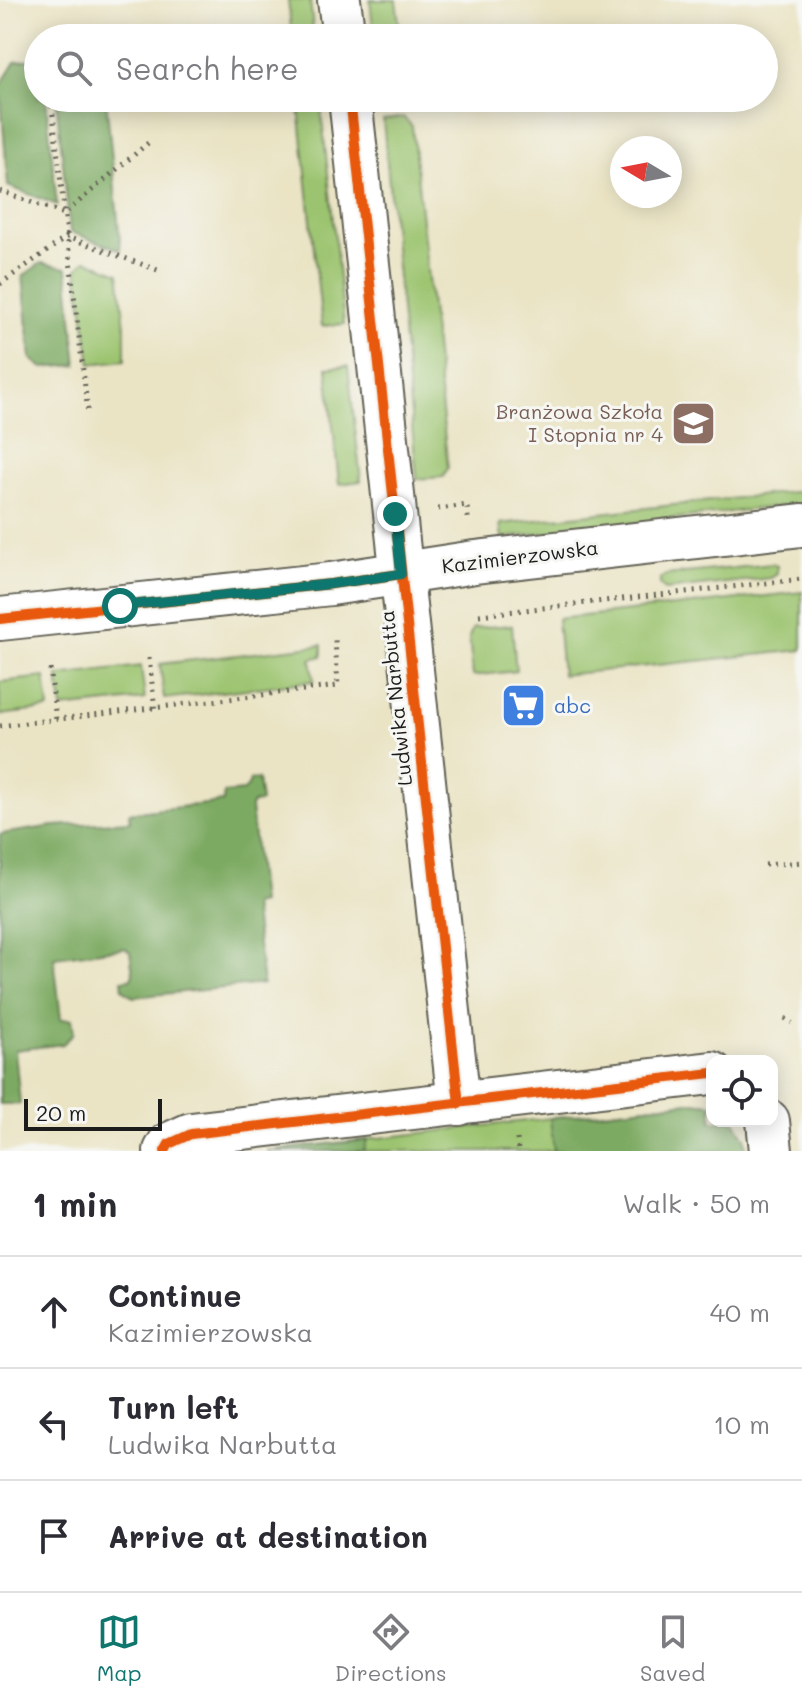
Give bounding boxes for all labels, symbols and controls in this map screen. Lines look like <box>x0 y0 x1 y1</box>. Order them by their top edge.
search box <box>24 24 778 112</box>
icon: search <box>52 46 96 90</box>
text: Search here <box>116 48 299 88</box>
north arrow <box>610 136 682 208</box>
place label: Branżowa Szkoła I Stopnia nr 4 <box>496 398 663 447</box>
school or university icon: Branżowa Szkoła I Stopnia nr 4 <box>670 399 718 447</box>
route end <box>377 496 413 532</box>
street label: Kazimierzowska <box>440 533 600 579</box>
route start <box>102 588 138 624</box>
street label: Ludwika Narbutta <box>373 609 417 787</box>
supermarket icon: abc <box>499 682 547 730</box>
place label: abc <box>554 692 591 718</box>
map controls <box>706 1055 778 1127</box>
button: locate <box>706 1055 778 1127</box>
scale bar <box>24 1095 162 1131</box>
text: 20 m <box>36 1098 86 1127</box>
text: 1 min <box>32 1181 117 1226</box>
text: Walk · 50 m <box>622 1186 770 1220</box>
text: Continue <box>108 1275 241 1315</box>
icon: ahead <box>32 1290 76 1334</box>
text: 40 m <box>710 1295 770 1329</box>
text: Kazimierzowska <box>108 1315 313 1349</box>
text: Turn left <box>108 1387 239 1427</box>
icon: left <box>32 1402 76 1446</box>
text: 10 m <box>713 1407 770 1441</box>
text: Ludwika Narbutta <box>108 1427 337 1461</box>
icon: arrive <box>32 1514 76 1558</box>
text: Arrive at destination <box>108 1516 428 1556</box>
tab: Map <box>97 1610 142 1687</box>
tab: Directions <box>335 1610 447 1687</box>
tab: Saved <box>640 1610 705 1687</box>

